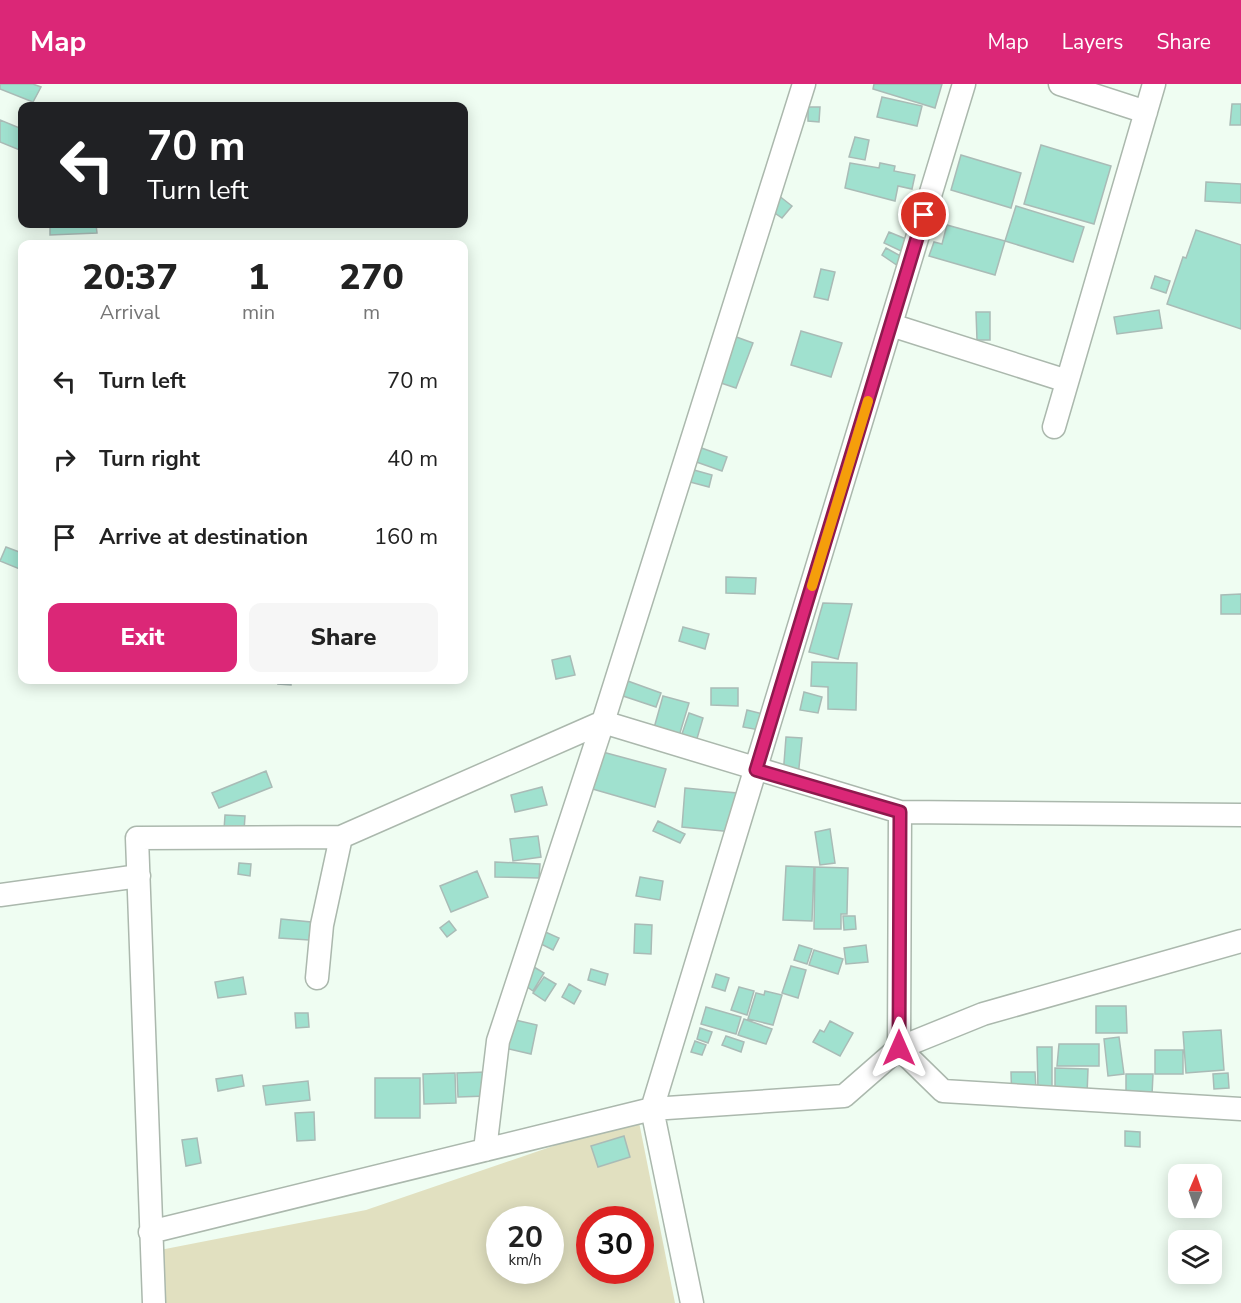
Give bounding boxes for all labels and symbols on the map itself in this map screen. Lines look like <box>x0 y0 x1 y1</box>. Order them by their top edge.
pin <box>898 189 949 240</box>
position arrow <box>867 1016 931 1080</box>
north arrow <box>1168 1164 1222 1218</box>
speed limit sign: 30 <box>576 1206 654 1284</box>

